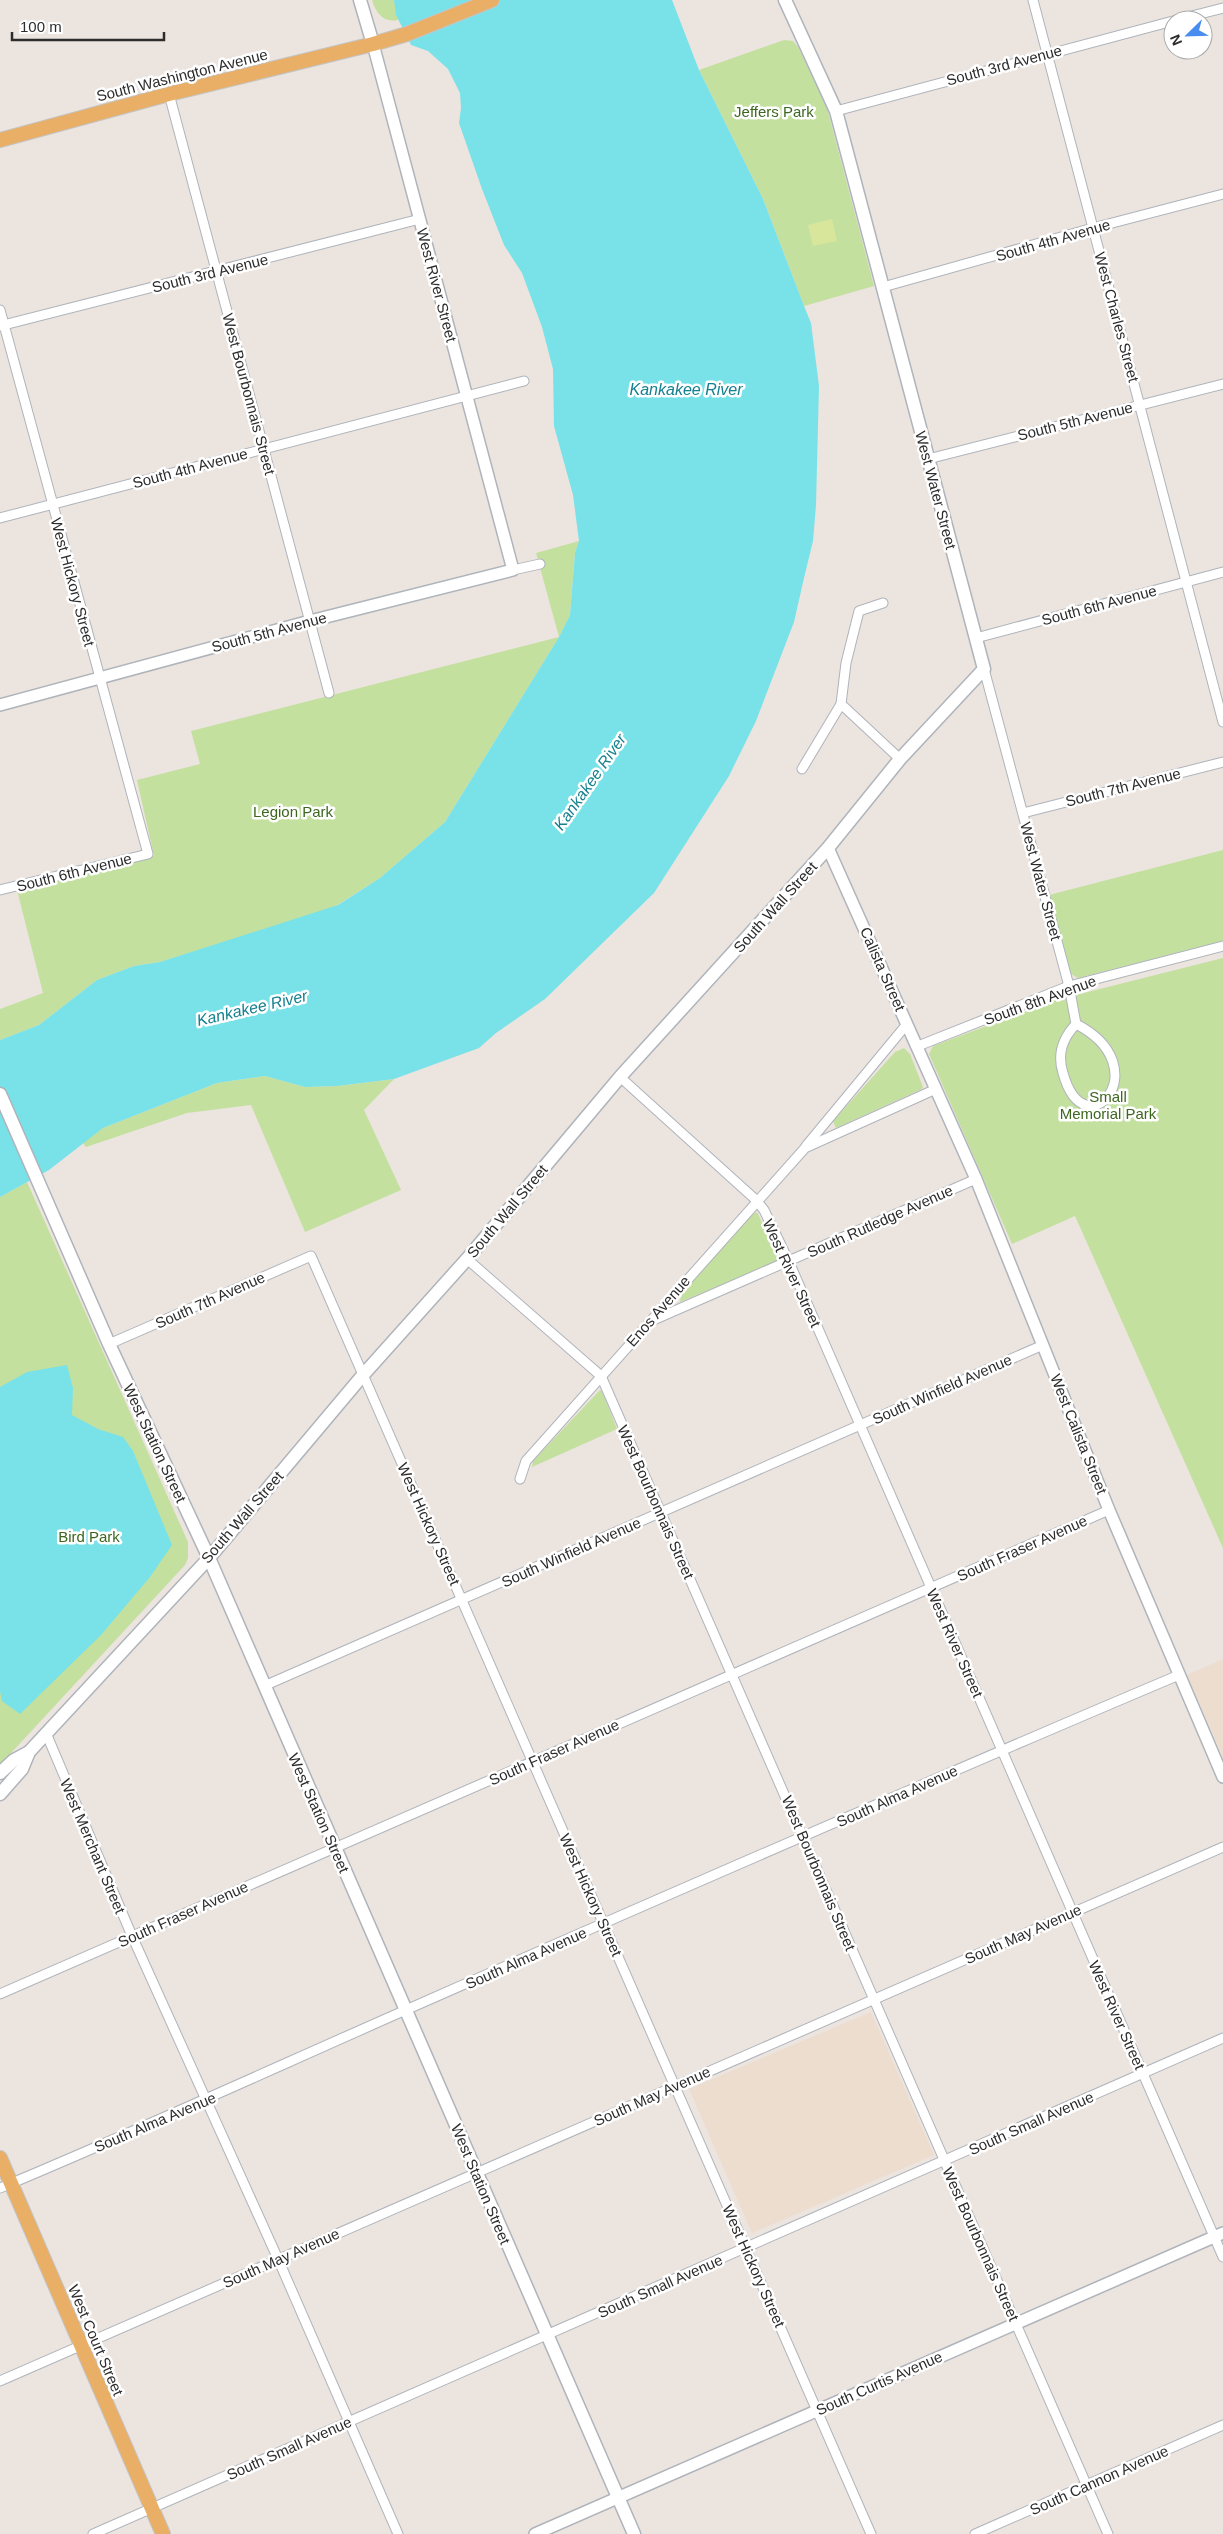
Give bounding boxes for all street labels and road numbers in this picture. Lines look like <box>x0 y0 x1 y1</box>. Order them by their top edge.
street label: South 3rd Avenue <box>944 41 1064 89</box>
street label: South Washington Avenue <box>95 45 269 105</box>
street label: South 4th Avenue <box>994 216 1112 264</box>
street label: West River Street <box>414 226 461 345</box>
street label: South 3rd Avenue <box>150 250 270 296</box>
street label: West Charles Street <box>1091 250 1143 385</box>
street label: West Bourbonnais Street <box>219 311 279 477</box>
street label: South 5th Avenue <box>1016 398 1134 444</box>
street label: West Water Street <box>912 429 960 552</box>
street label: South 4th Avenue <box>131 444 249 492</box>
street label: West Hickory Street <box>48 516 99 649</box>
street label: South 6th Avenue <box>1040 581 1158 629</box>
street label: South 5th Avenue <box>210 608 328 656</box>
street label: South 7th Avenue <box>1064 764 1182 810</box>
street label: West Water Street <box>1017 820 1065 943</box>
street label: South 6th Avenue <box>15 849 133 895</box>
street label: South Wall Street <box>730 858 821 956</box>
street label: Calista Street <box>857 924 909 1014</box>
street label: South 8th Avenue <box>982 972 1098 1028</box>
street label: South Wall Street <box>463 1160 551 1261</box>
street label: South Rutledge Avenue <box>805 1181 955 1261</box>
street label: West River Street <box>760 1216 825 1330</box>
street label: South 7th Avenue <box>153 1268 267 1332</box>
street label: Enos Avenue <box>623 1272 693 1350</box>
street label: South Winfield Avenue <box>870 1351 1014 1427</box>
street label: West Calista Street <box>1047 1371 1111 1497</box>
street label: West Station Street <box>120 1381 190 1506</box>
street label: West Bourbonnais Street <box>614 1422 698 1582</box>
street label: West Hickory Street <box>394 1460 464 1589</box>
street label: South Wall Street <box>197 1467 287 1566</box>
street label: South Fraser Avenue <box>954 1512 1090 1584</box>
street label: South Winfield Avenue <box>499 1514 643 1590</box>
street label: West River Street <box>923 1586 987 1701</box>
street label: South Fraser Avenue <box>486 1716 622 1788</box>
street label: West Station Street <box>285 1751 353 1876</box>
street label: South Alma Avenue <box>834 1762 960 1830</box>
street label: West Merchant Street <box>57 1776 129 1917</box>
street label: West Bourbonnais Street <box>779 1793 860 1954</box>
street label: West Hickory Street <box>556 1831 626 1960</box>
street label: South Fraser Avenue <box>115 1878 251 1950</box>
street label: South May Avenue <box>962 1901 1084 1967</box>
street label: South Alma Avenue <box>463 1924 589 1992</box>
street label: West River Street <box>1085 1958 1149 2073</box>
street label: South May Avenue <box>591 2063 713 2129</box>
street label: South Small Avenue <box>966 2088 1096 2158</box>
street label: South Alma Avenue <box>92 2089 218 2155</box>
street label: West Station Street <box>448 2121 514 2247</box>
street label: West Bourbonnais Street <box>939 2164 1023 2324</box>
street label: West Hickory Street <box>719 2202 789 2331</box>
street label: South May Avenue <box>220 2225 342 2291</box>
street label: South Small Avenue <box>595 2251 725 2321</box>
street label: West Court Street <box>65 2282 127 2399</box>
street label: South Curtis Avenue <box>813 2347 945 2419</box>
street label: South Small Avenue <box>224 2413 354 2483</box>
street label: South Cannon Avenue <box>1027 2442 1171 2518</box>

